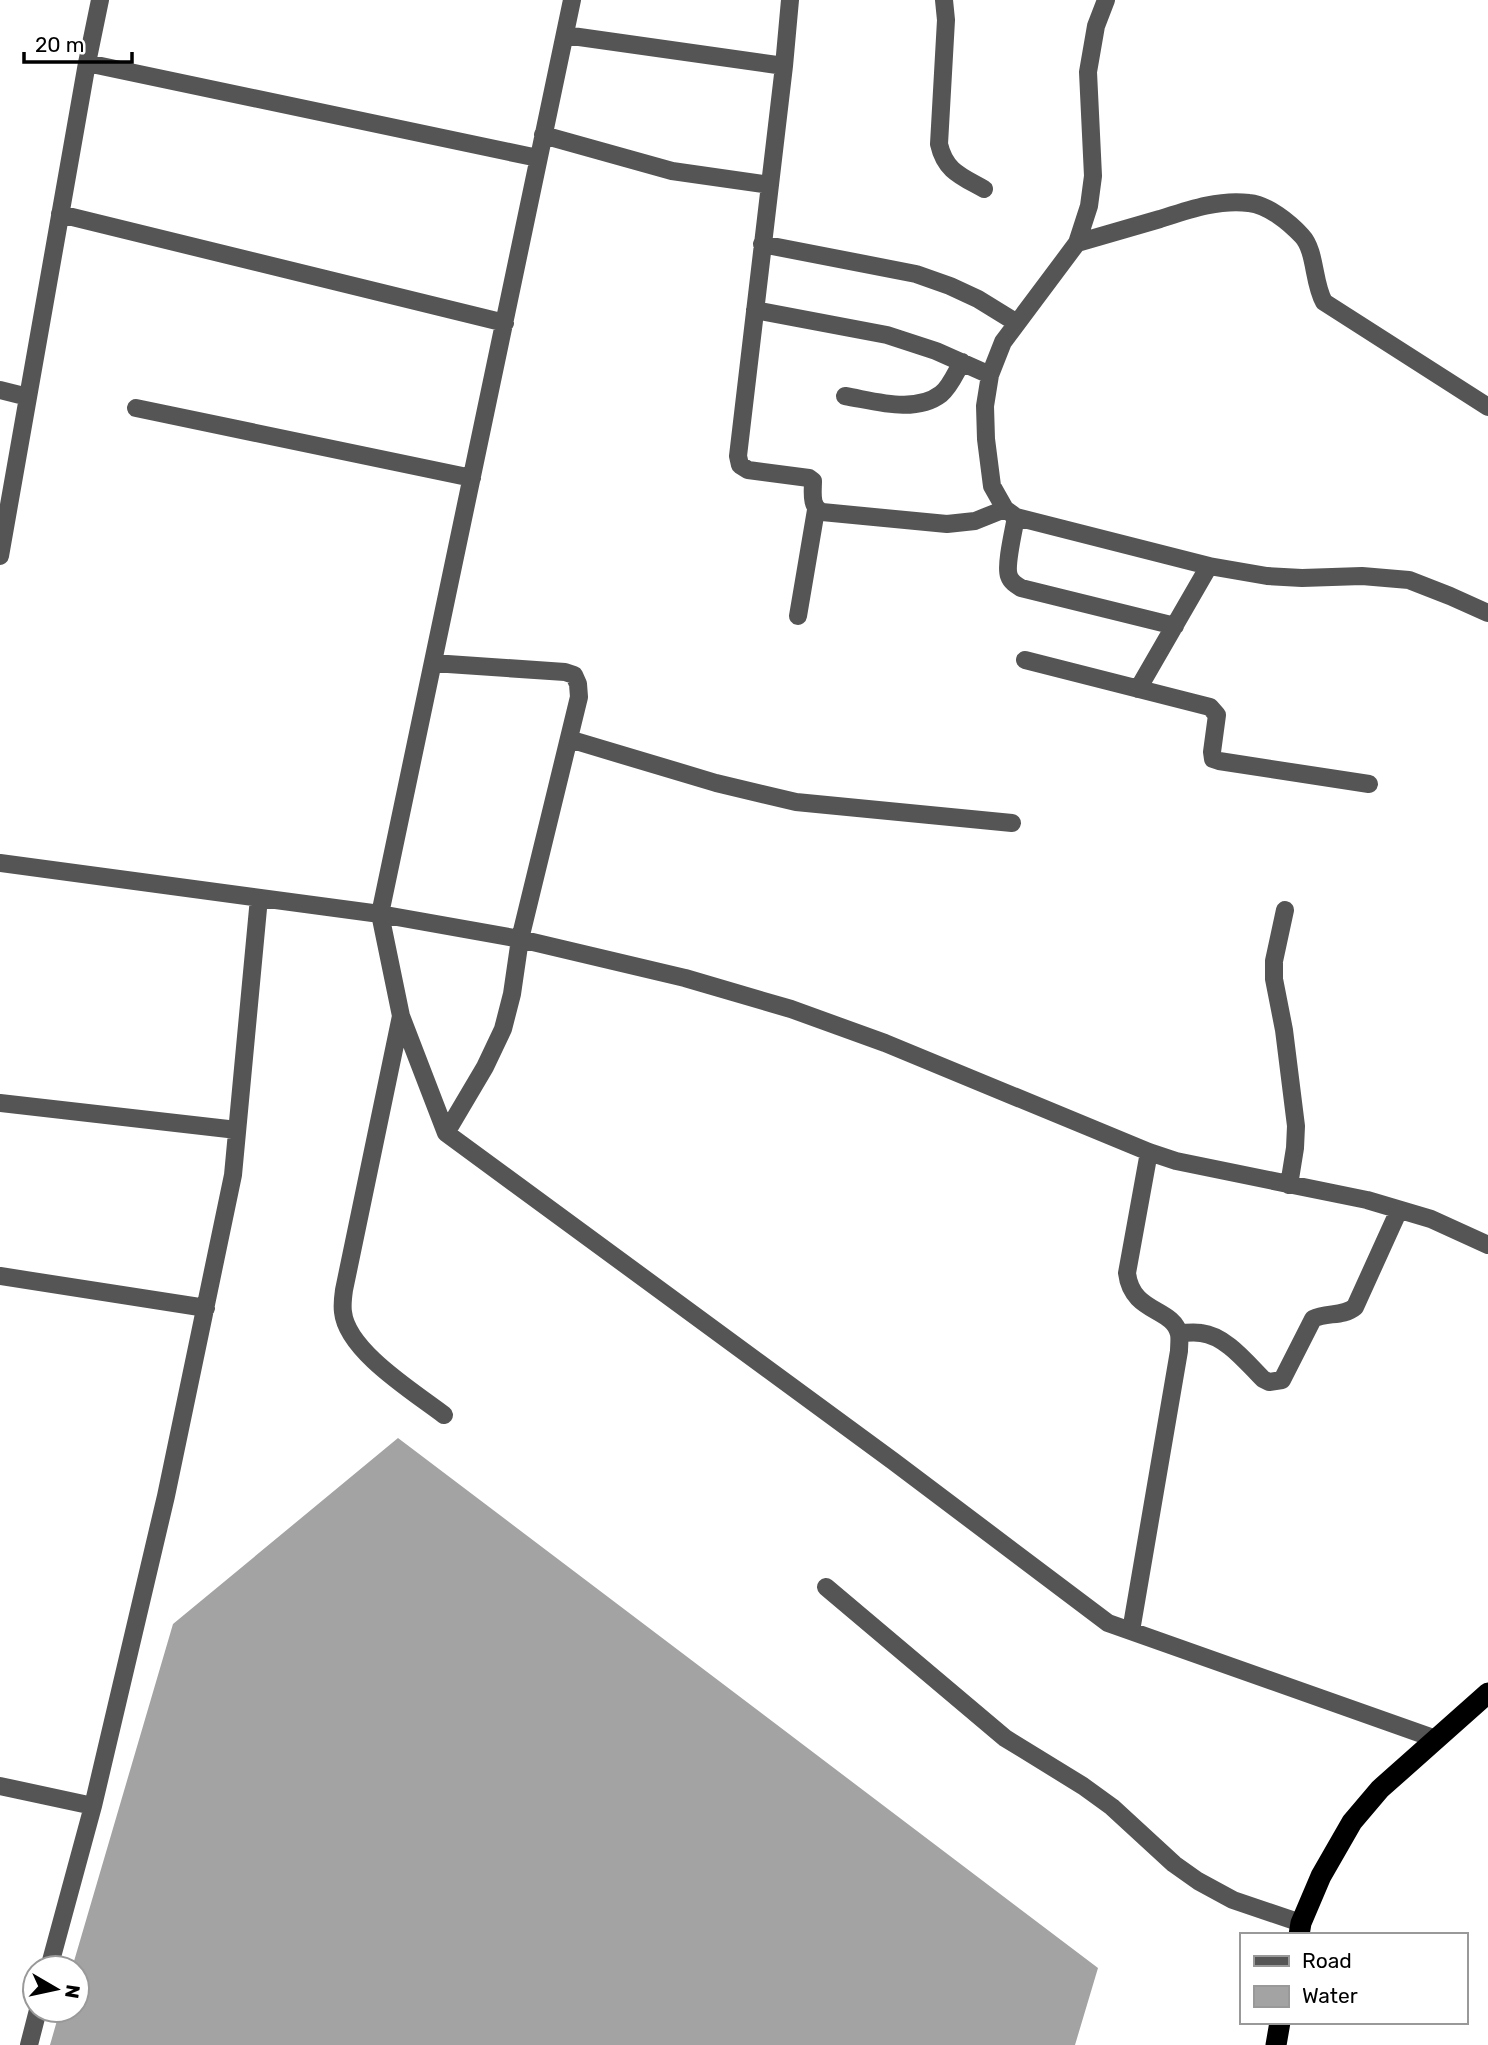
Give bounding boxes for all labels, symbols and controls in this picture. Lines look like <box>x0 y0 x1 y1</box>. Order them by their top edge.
scale bar <box>24 21 133 65</box>
text: 20 m <box>35 32 84 57</box>
legend <box>1240 1933 1467 2024</box>
text: Road <box>1302 1948 1352 1973</box>
north arrow <box>21 1954 91 2024</box>
text: N <box>60 1983 85 2000</box>
text: Water <box>1302 1983 1358 2008</box>

